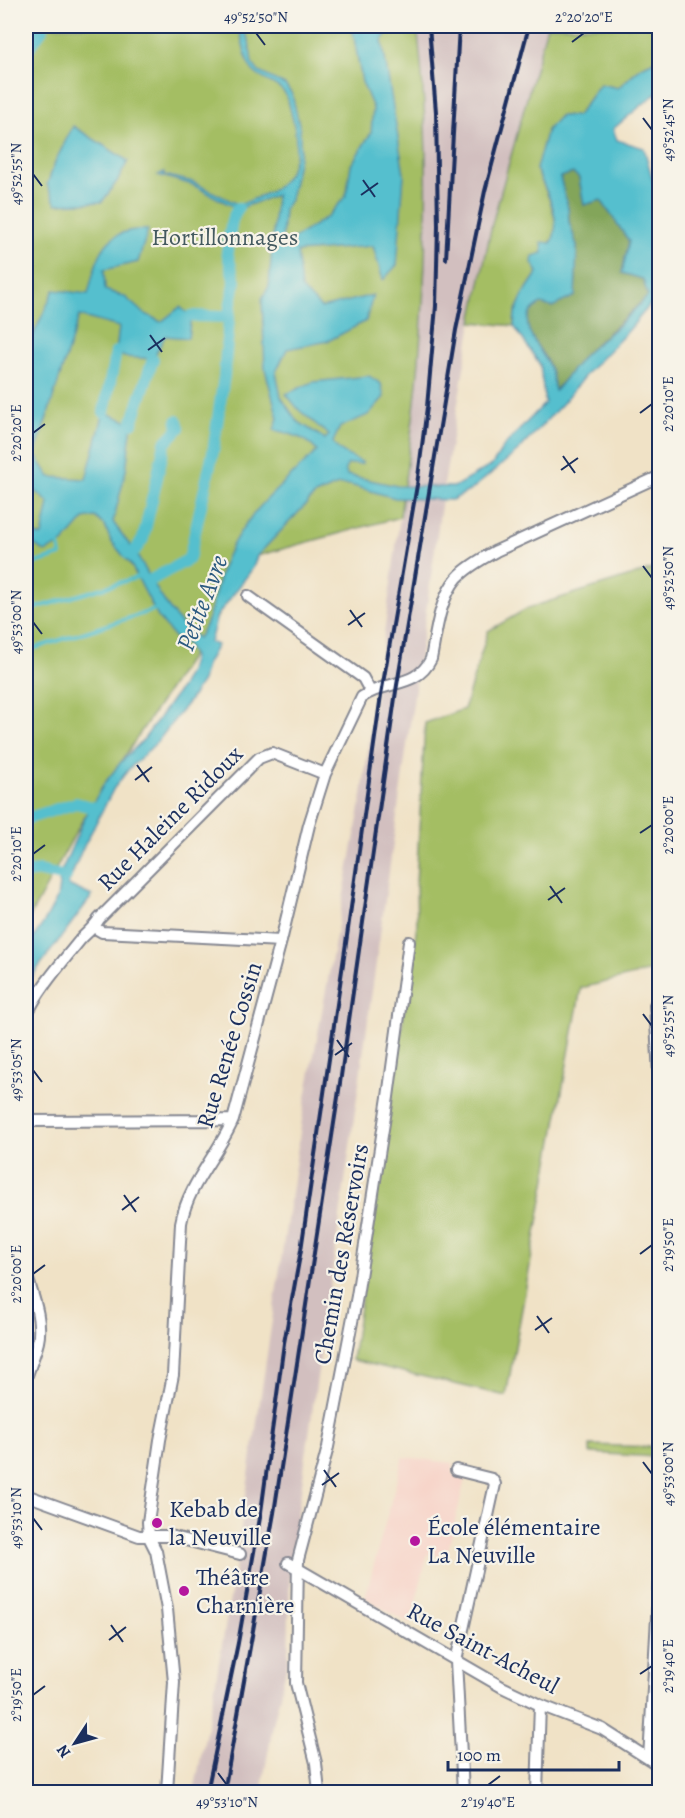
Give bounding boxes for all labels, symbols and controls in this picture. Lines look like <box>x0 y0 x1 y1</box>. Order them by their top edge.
text: 49°52'50"N <box>224 7 288 27</box>
text: 2°20'20"E <box>555 7 613 27</box>
text: 49°52'45"N <box>658 98 678 161</box>
text: 49°52'55"N <box>6 143 26 205</box>
park label: Hortillonnages <box>151 221 299 253</box>
text: 2°20'10"E <box>658 376 678 432</box>
text: 2°20'20"E <box>6 404 26 462</box>
text: 49°52'50"N <box>658 546 678 610</box>
water label: Petite Avre <box>168 550 236 656</box>
text: 49°53'00"N <box>6 589 26 654</box>
street label: Rue Haleine Ridoux <box>90 738 250 898</box>
text: 2°20'00"E <box>658 796 678 854</box>
text: 2°20'10"E <box>6 826 26 882</box>
street label: Rue Renée Cossin <box>189 958 269 1132</box>
text: 49°52'55"N <box>658 995 678 1057</box>
text: 49°53'05"N <box>6 1038 26 1102</box>
street label: Chemin des Réservoirs <box>306 1141 376 1367</box>
text: 2°19'50"E <box>658 1218 678 1272</box>
text: 2°20'00"E <box>6 1245 26 1303</box>
text: 49°53'00"N <box>658 1441 678 1506</box>
text: 49°53'10"N <box>6 1487 26 1549</box>
place label: Kebab de la Neuville <box>169 1493 271 1553</box>
place label: École élémentaire La Neuville <box>427 1511 601 1571</box>
marker: Kebab de la Neuville <box>150 1516 164 1530</box>
marker: École élémentaire La Neuville <box>408 1534 422 1548</box>
place label: Théâtre Charnière <box>196 1561 295 1621</box>
marker: Théâtre Charnière <box>177 1584 191 1598</box>
street label: Rue Saint-Acheul <box>401 1594 565 1702</box>
text: 2°19'40"E <box>658 1639 678 1693</box>
text: 2°19'50"E <box>6 1668 26 1722</box>
north arrow <box>45 1713 105 1773</box>
scale bar <box>448 1734 619 1772</box>
text: N <box>51 1740 76 1762</box>
text: 100 m <box>457 1743 501 1767</box>
text: 49°53'10"N <box>196 1792 258 1812</box>
text: 2°19'40"E <box>461 1792 515 1812</box>

